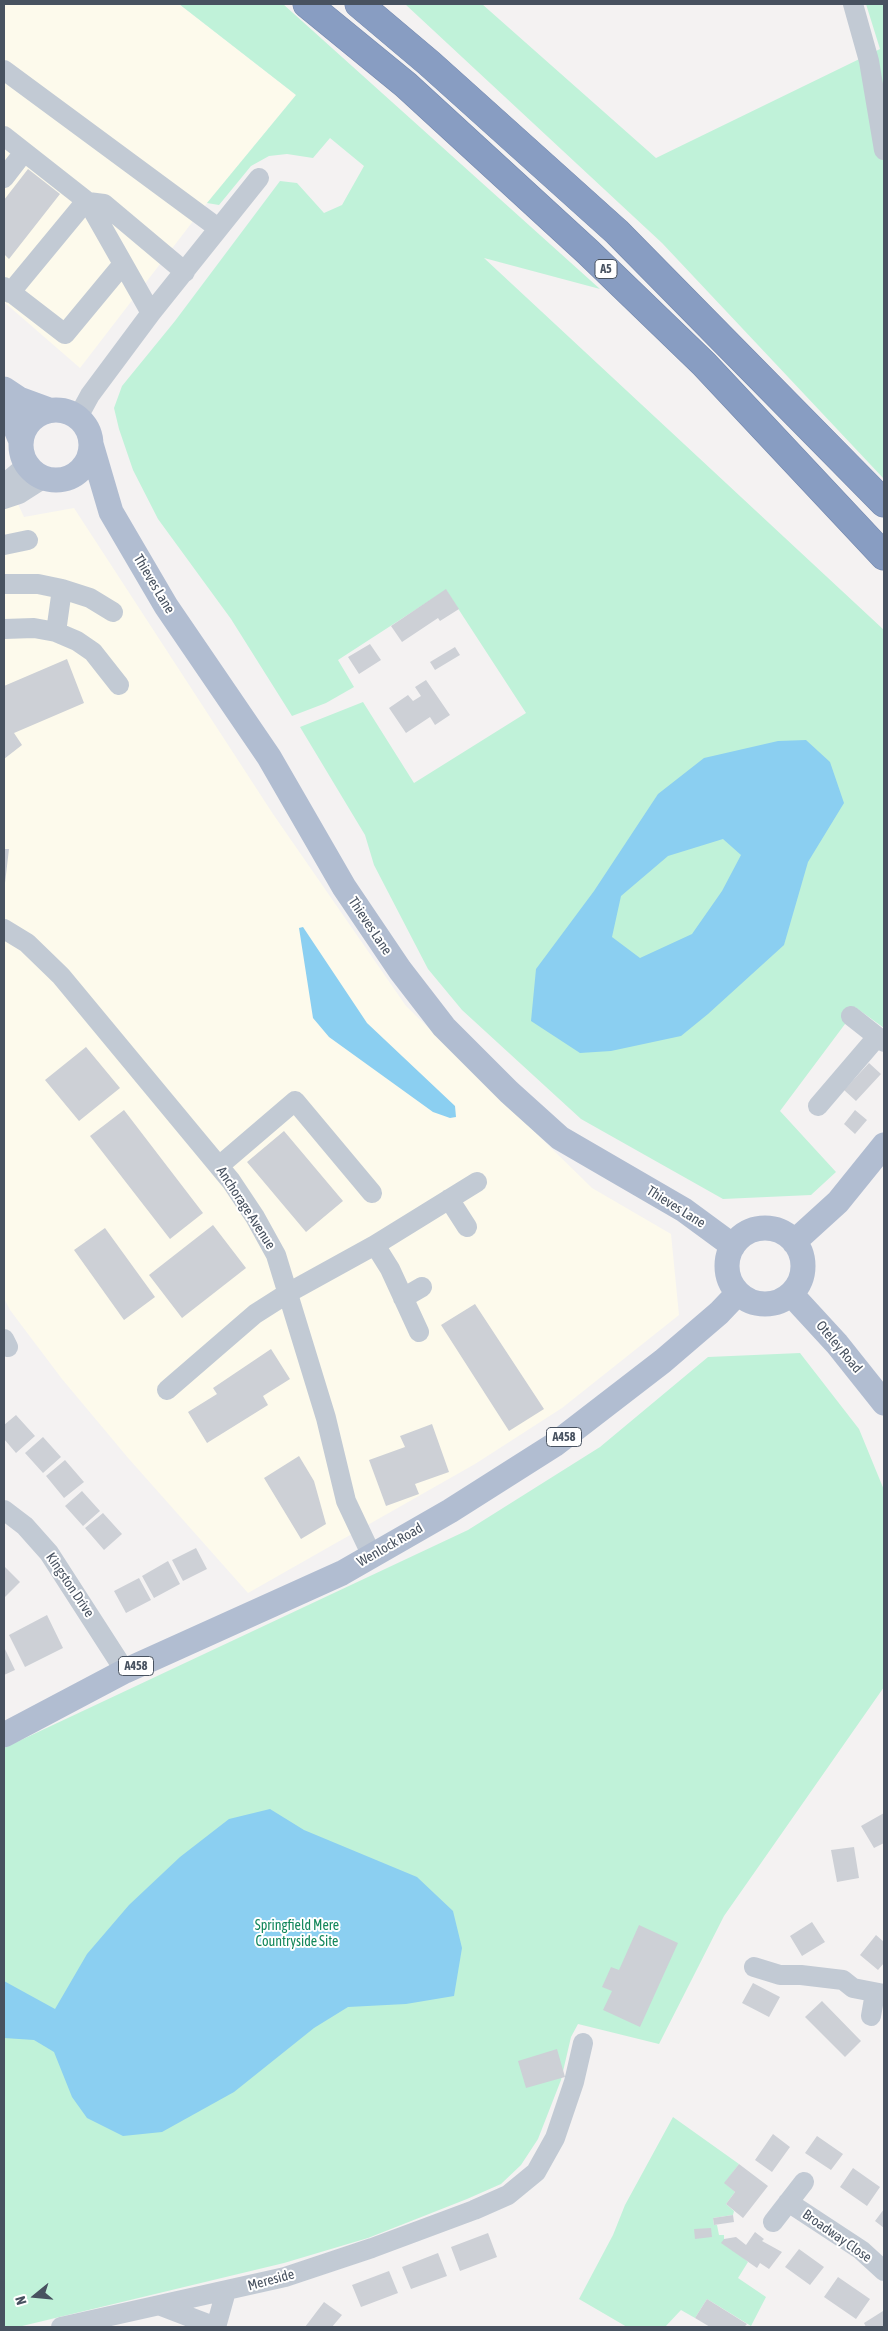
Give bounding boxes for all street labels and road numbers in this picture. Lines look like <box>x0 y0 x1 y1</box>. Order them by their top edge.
road number: A5 <box>595 260 617 278</box>
street label: Thieves Lane <box>130 551 178 617</box>
street label: Thieves Lane <box>345 894 395 958</box>
street label: Anchorage Avenue <box>213 1163 279 1253</box>
street label: Thieves Lane <box>644 1182 708 1232</box>
street label: Oteley Road <box>812 1318 866 1376</box>
road number: A458 <box>546 1428 582 1446</box>
street label: Wenlock Road <box>354 1519 426 1571</box>
street label: Kingston Drive <box>42 1550 98 1620</box>
road number: A458 <box>118 1656 154 1675</box>
street label: Broadway Close <box>799 2206 875 2266</box>
street label: Mereside <box>246 2266 296 2294</box>

